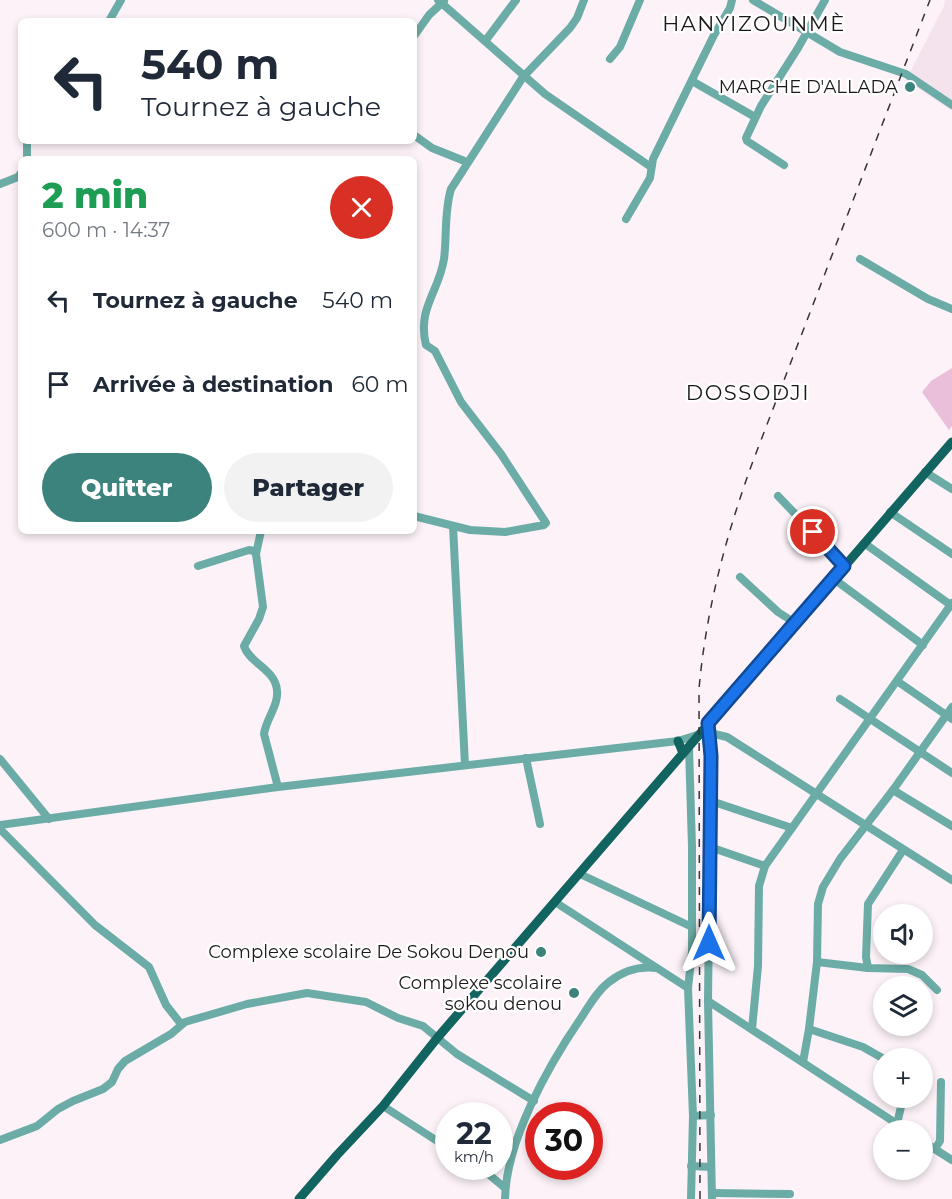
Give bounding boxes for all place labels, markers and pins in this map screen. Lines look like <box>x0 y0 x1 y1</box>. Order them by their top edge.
place label: MARCHE D'ALLADA <box>719 76 898 98</box>
marker: MARCHE D'ALLADA <box>903 80 917 94</box>
pin <box>787 506 838 557</box>
place label: Complexe scolaire De Sokou Denou <box>208 941 529 963</box>
marker: Complexe scolaire De Sokou Denou <box>534 945 548 959</box>
place label: Complexe scolaire sokou denou <box>399 972 562 1015</box>
marker: Complexe scolaire sokou denou <box>567 986 581 1000</box>

